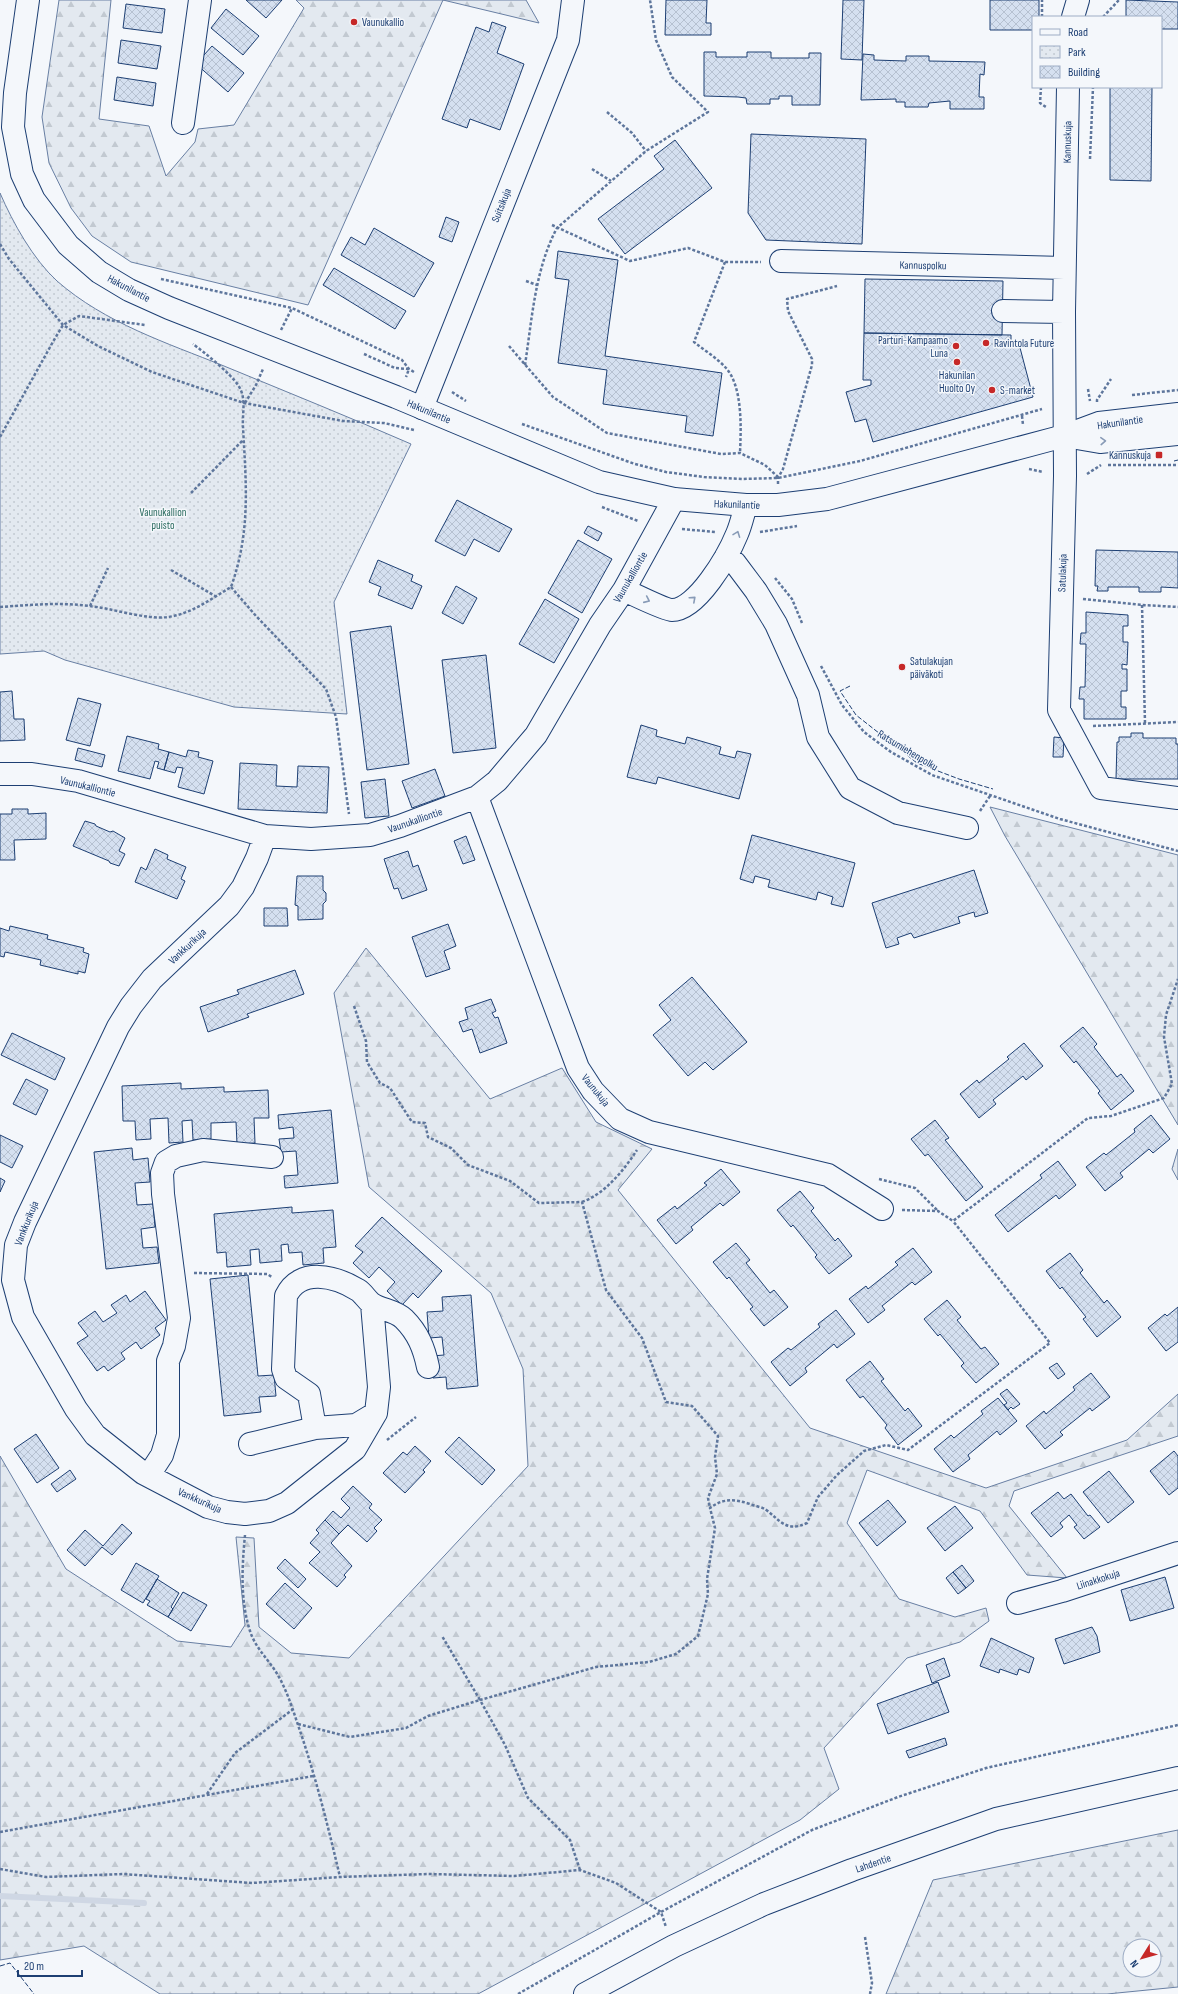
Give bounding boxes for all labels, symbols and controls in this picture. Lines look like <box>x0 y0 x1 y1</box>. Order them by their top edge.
place label: Vaunukallio <box>362 16 405 29</box>
legend <box>1032 16 1162 88</box>
marker: Vaunukallio <box>349 17 359 27</box>
text: Road <box>1068 25 1088 40</box>
text: Park <box>1068 45 1086 60</box>
text: Building <box>1068 65 1100 80</box>
street label: Kannuskuja <box>1061 121 1074 163</box>
street label: Suitsikuja <box>489 186 514 224</box>
street label: Kannuspolku <box>899 259 947 272</box>
street label: Hakunilantie <box>105 272 152 305</box>
place label: Parturi-Kampaamo Luna <box>878 334 948 360</box>
place label: Ravintola Future <box>994 337 1054 350</box>
marker: Ravintola Future <box>981 338 991 348</box>
marker: Parturi-Kampaamo Luna <box>951 341 961 351</box>
marker: Hakunilan Huolto Oy <box>952 357 962 367</box>
place label: Hakunilan Huolto Oy <box>939 369 976 395</box>
place label: S-market <box>1000 384 1036 397</box>
marker: S-market <box>987 385 997 395</box>
street label: Hakunilantie <box>405 396 453 426</box>
street label: Hakunilantie <box>1096 413 1144 432</box>
one-way arrow <box>1100 437 1106 445</box>
place label: Kannuskuja <box>1109 449 1151 462</box>
marker: Kannuskuja <box>1154 450 1164 460</box>
street label: Hakunilantie <box>714 497 760 512</box>
park label: Vaunukallion puisto <box>140 506 187 532</box>
one-way arrow <box>732 530 740 537</box>
street label: Vaunukalliontie <box>611 549 650 605</box>
street label: Satulakuja <box>1055 554 1070 592</box>
one-way arrow <box>643 595 651 603</box>
one-way arrow <box>688 596 696 604</box>
place label: Satulakujan päiväkoti <box>910 655 953 681</box>
marker: Satulakujan päiväkoti <box>897 662 907 672</box>
street label: Ratsumiehenpolku <box>875 727 941 774</box>
street label: Vaunukalliontie <box>59 773 117 800</box>
street label: Vaunukalliontie <box>386 805 444 836</box>
street label: Vankkurikuja <box>166 926 209 967</box>
street label: Vaunukuja <box>579 1072 613 1109</box>
street label: Vankkurikuja <box>12 1199 41 1247</box>
street label: Vankkurikuja <box>176 1485 224 1516</box>
street label: Liinakkokuja <box>1075 1566 1122 1593</box>
street label: Lahdentie <box>854 1851 893 1876</box>
north arrow <box>1122 1938 1162 1978</box>
scale bar <box>18 1952 82 1978</box>
text: N <box>1127 1957 1141 1970</box>
text: 20 m <box>24 1959 44 1974</box>

